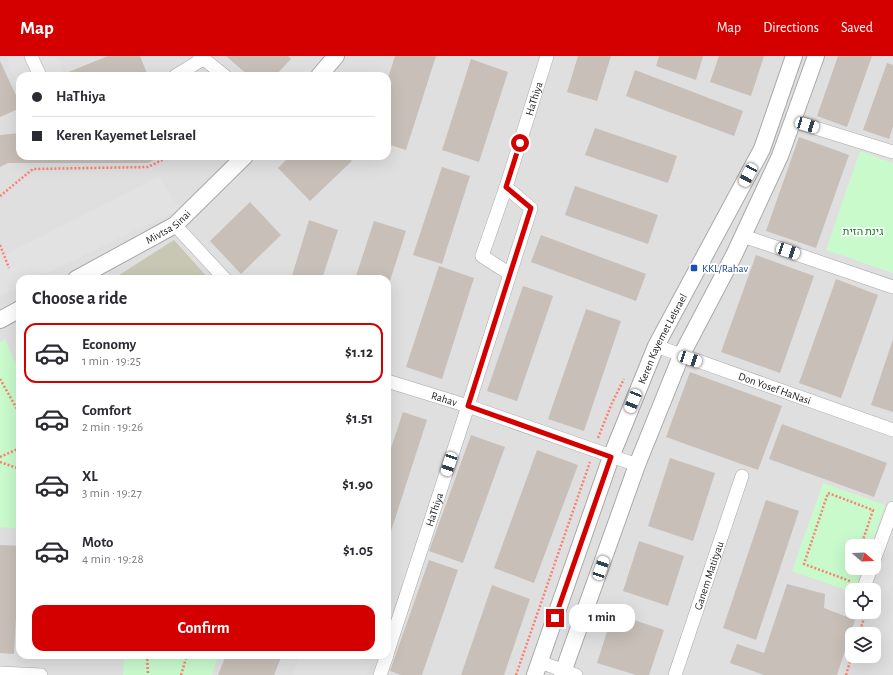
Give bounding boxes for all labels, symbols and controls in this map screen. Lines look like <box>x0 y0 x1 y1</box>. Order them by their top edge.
text: Map <box>20 19 54 38</box>
text: Map <box>717 21 741 35</box>
text: Directions <box>763 21 819 35</box>
text: Saved <box>841 21 873 35</box>
street label: HaThiya <box>524 80 545 117</box>
text: HaThiya <box>56 89 106 104</box>
car <box>794 116 820 134</box>
text: Keren Kayemet LeIsrael <box>56 128 196 143</box>
route start <box>511 134 529 152</box>
car <box>737 162 759 188</box>
street label: Mivtsa Sinai <box>144 208 193 246</box>
park label: גינת הזית <box>843 226 883 237</box>
car <box>775 241 801 261</box>
marker: KKL/Rahav <box>689 263 699 273</box>
place label: KKL/Rahav <box>702 263 748 274</box>
text: Choose a ride <box>32 290 127 308</box>
street label: Keren Kayemet LeIsrael <box>636 292 689 385</box>
icon: car <box>34 335 70 371</box>
text: Economy <box>82 337 136 352</box>
text: $1.12 <box>345 345 373 360</box>
car <box>677 349 703 369</box>
text: 1 min · 19:25 <box>82 355 141 368</box>
street label: Don Yosef HaNasi <box>737 371 812 406</box>
car <box>623 388 643 414</box>
street label: Rahav <box>430 390 459 408</box>
icon: car <box>34 401 70 437</box>
text: Comfort <box>82 403 131 418</box>
text: $1.51 <box>346 411 373 426</box>
text: 2 min · 19:26 <box>82 421 143 434</box>
car <box>440 451 458 477</box>
icon: car <box>34 467 70 503</box>
text: XL <box>82 469 98 484</box>
text: $1.90 <box>342 477 373 492</box>
text: 3 min · 19:27 <box>82 487 142 500</box>
street label: HaThiya <box>424 491 445 528</box>
icon: car <box>34 533 70 569</box>
text: Moto <box>82 535 114 550</box>
north arrow <box>845 539 881 575</box>
map controls <box>845 539 881 663</box>
street label: Ganem Matityau <box>692 540 726 611</box>
text: $1.05 <box>343 543 373 558</box>
text: 4 min · 19:28 <box>82 553 144 566</box>
car <box>591 555 611 581</box>
button: locate <box>845 583 881 619</box>
callout: 1 min <box>569 604 635 632</box>
button: Confirm <box>32 605 375 651</box>
route end <box>546 609 564 627</box>
text: 1 min <box>588 611 616 624</box>
button: layers <box>845 627 881 663</box>

